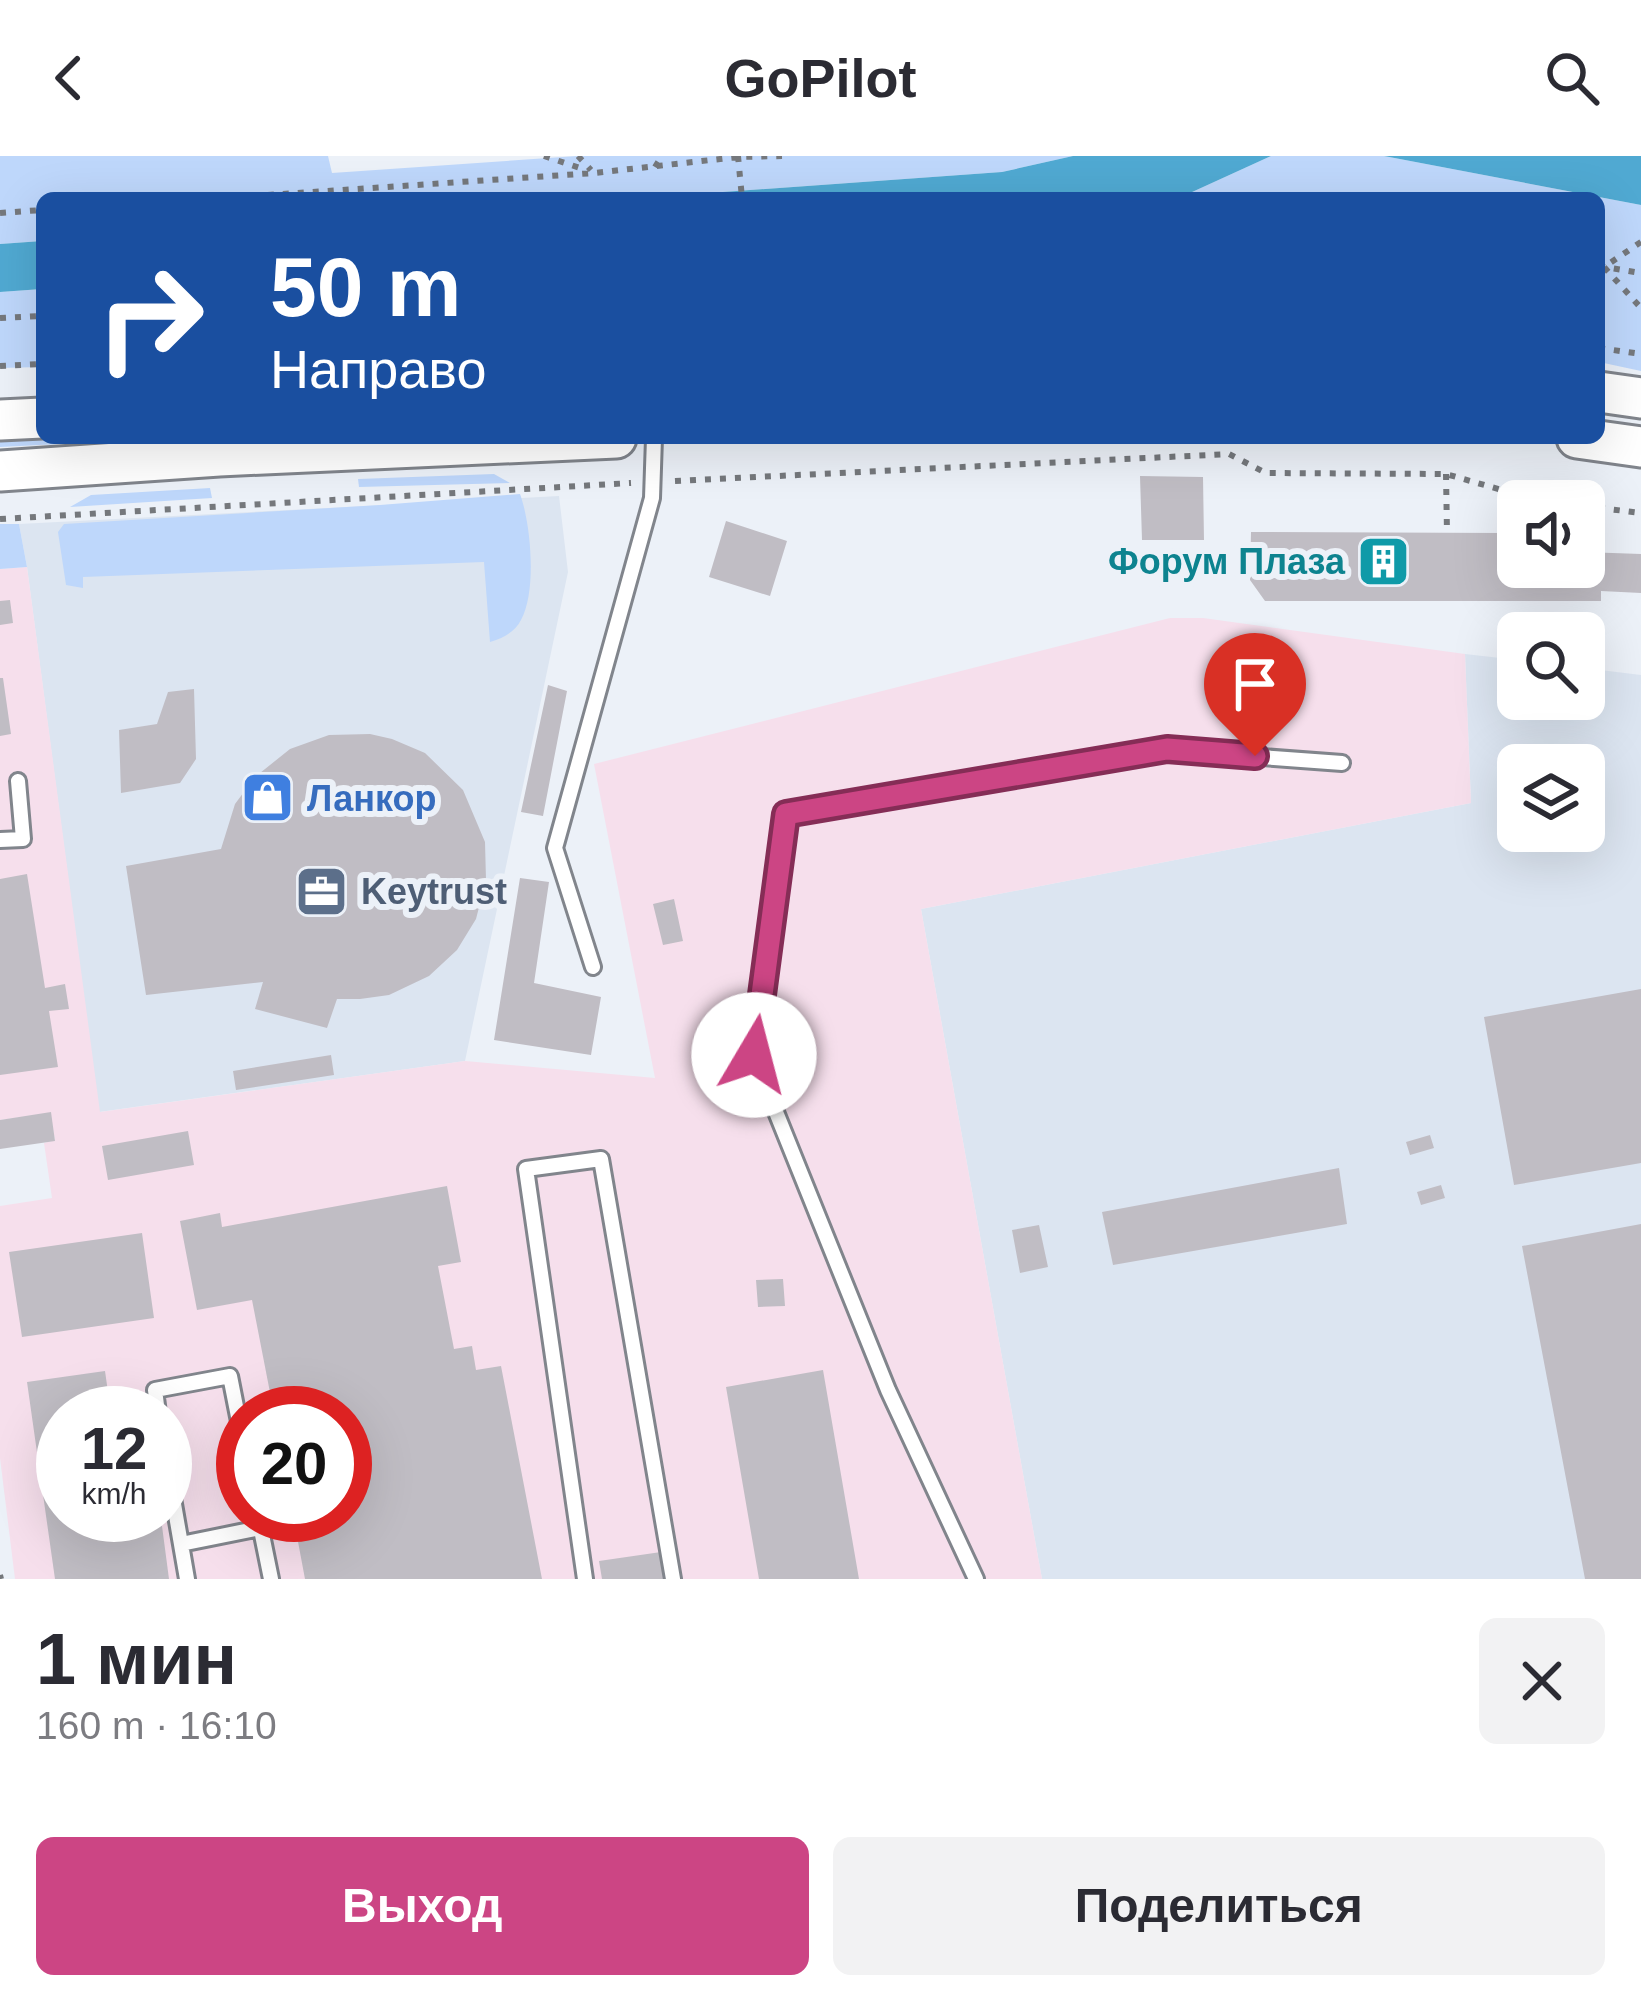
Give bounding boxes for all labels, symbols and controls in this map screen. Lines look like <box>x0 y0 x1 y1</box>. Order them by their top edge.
icon: back <box>36 45 102 111</box>
icon: search <box>1539 45 1605 111</box>
text: GoPilot <box>725 48 916 108</box>
icon: right <box>72 240 228 396</box>
text: 50 m <box>270 240 461 334</box>
text: Направо <box>270 339 486 399</box>
map controls <box>1497 480 1605 852</box>
button: sound <box>1497 480 1605 588</box>
building icon: Форум Плаза <box>1356 533 1412 589</box>
place label: Форум Плаза <box>1108 541 1346 582</box>
button: search <box>1497 612 1605 720</box>
pin <box>1204 633 1306 756</box>
icon: arrive <box>1222 651 1288 717</box>
button: layers <box>1497 744 1605 852</box>
shop icon: Ланкор <box>240 770 296 826</box>
place label: Ланкор <box>307 778 436 819</box>
office icon: Keytrust <box>294 863 350 919</box>
place label: Keytrust <box>361 871 507 912</box>
position arrow <box>691 992 817 1118</box>
speed limit sign: 20 <box>216 1386 372 1542</box>
text: 12 <box>81 1415 147 1482</box>
text: km/h <box>81 1477 147 1510</box>
button: close <box>1479 1618 1605 1744</box>
text: 1 мин <box>36 1619 237 1699</box>
text: 160 m · 16:10 <box>36 1704 277 1747</box>
button: Выход <box>36 1837 809 1975</box>
button: Поделиться <box>833 1837 1605 1975</box>

